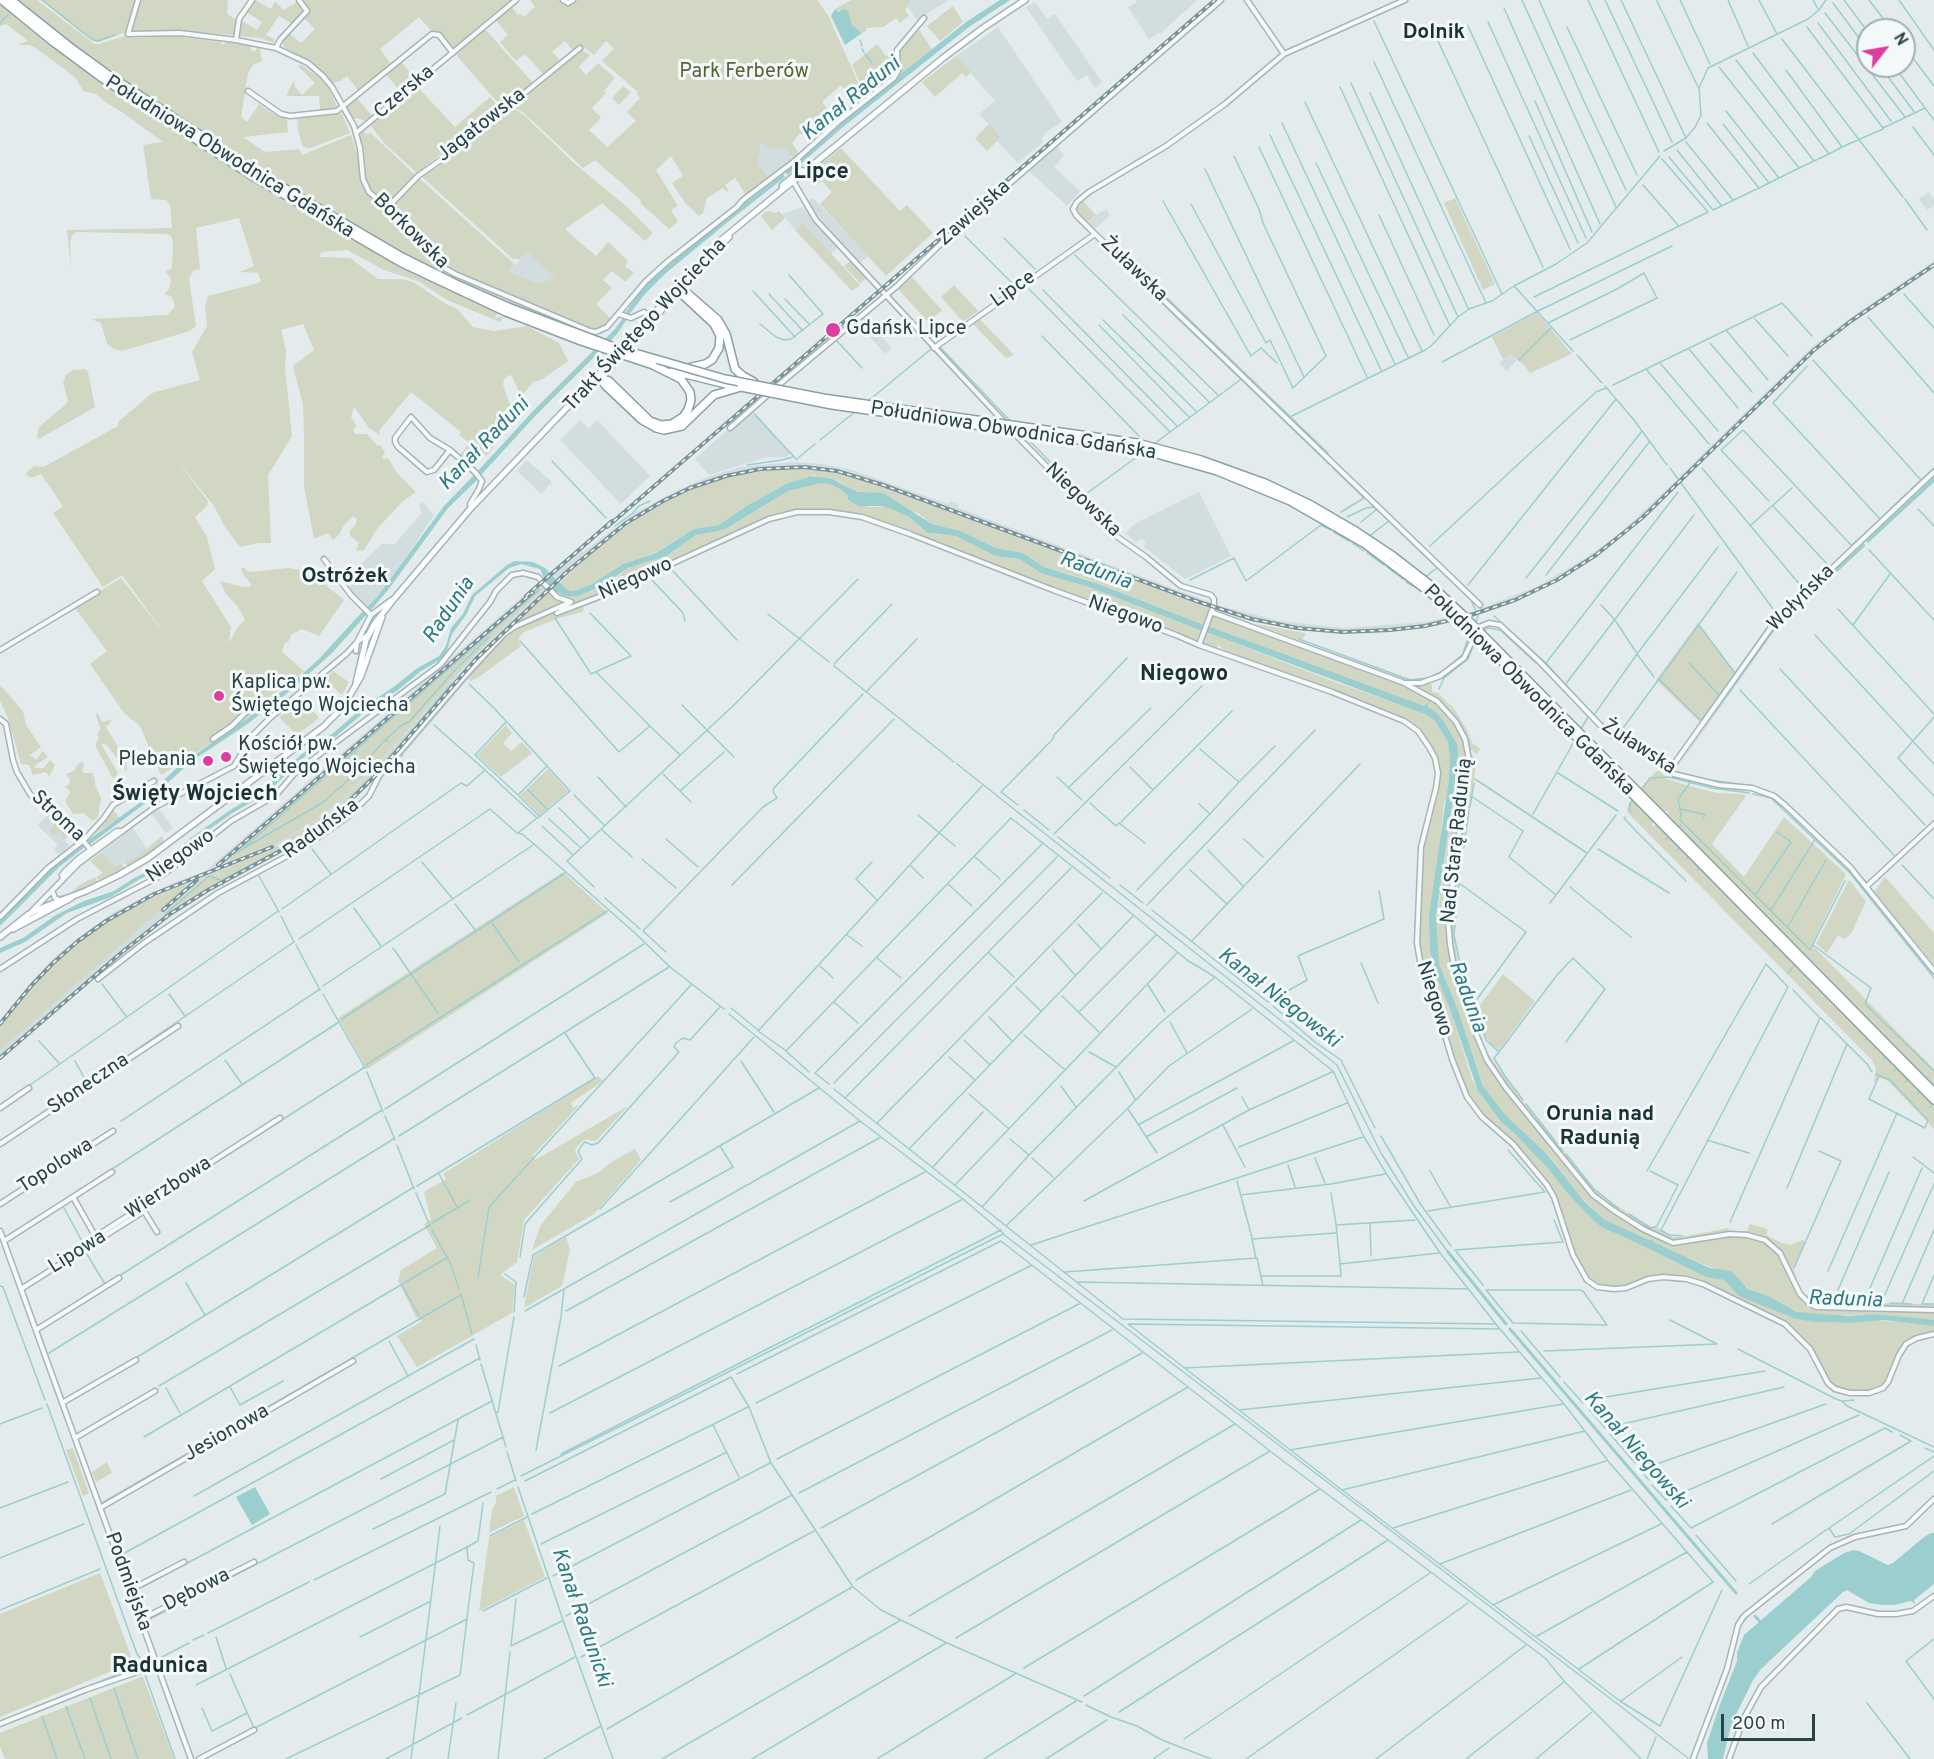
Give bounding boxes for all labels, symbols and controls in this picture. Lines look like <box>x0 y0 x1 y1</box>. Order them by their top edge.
north arrow <box>1856 18 1916 78</box>
district label: Dolnik <box>1403 21 1465 47</box>
text: N <box>1888 30 1911 50</box>
water label: Kanał Raduni <box>798 53 906 147</box>
street label: Czerska <box>370 61 440 125</box>
park label: Park Ferberów <box>679 61 809 85</box>
street label: Południowa Obwodnica Gdańska <box>100 71 358 245</box>
street label: Jagatowska <box>433 84 531 168</box>
district label: Lipce <box>793 161 849 187</box>
street label: Zawiejska <box>934 176 1016 252</box>
street label: Borkowska <box>367 189 453 275</box>
street label: Żuławska <box>1094 232 1172 308</box>
street label: Trakt Świętego Wojciecha <box>559 234 733 418</box>
street label: Lipce <box>987 266 1041 314</box>
place label: Gdańsk Lipce <box>846 318 967 342</box>
marker: Gdańsk Lipce <box>824 321 842 339</box>
water label: Kanał Raduni <box>434 393 536 497</box>
street label: Południowa Obwodnica Gdańska <box>868 398 1158 466</box>
street label: Niegowska <box>1039 459 1125 543</box>
water label: Radunia <box>1056 547 1134 597</box>
street label: Niegowo <box>596 553 676 607</box>
street label: Wołyńska <box>1764 561 1840 637</box>
district label: Ostróżek <box>301 565 389 591</box>
water label: Radunia <box>419 573 481 649</box>
street label: Południowa Obwodnica Gdańska <box>1417 580 1639 802</box>
street label: Niegowo <box>1084 591 1166 641</box>
district label: Niegowo <box>1140 663 1228 689</box>
place label: Kaplica pw. Świętego Wojciecha <box>231 672 408 719</box>
marker: Kaplica pw. Świętego Wojciecha <box>212 689 226 703</box>
street label: Żuławska <box>1596 715 1680 781</box>
place label: Kościół pw. Świętego Wojciecha <box>238 734 415 781</box>
place label: Plebania <box>118 749 196 773</box>
marker: Kościół pw. Świętego Wojciecha <box>219 750 233 764</box>
marker: Plebania <box>201 754 215 768</box>
street label: Nad Starą Radunią <box>1437 757 1479 925</box>
district label: Święty Wojciech <box>112 783 278 809</box>
street label: Stroma <box>25 786 89 848</box>
street label: Raduńska <box>279 794 365 866</box>
street label: Niegowo <box>142 825 220 889</box>
water label: Kanał Niegowski <box>1212 943 1344 1055</box>
street label: Niegowo <box>1410 958 1456 1040</box>
water label: Radunia <box>1441 958 1491 1036</box>
street label: Słoneczna <box>44 1049 134 1121</box>
district label: Orunia nad Radunią <box>1546 1103 1654 1153</box>
street label: Topolowa <box>14 1134 98 1200</box>
street label: Wierzbowa <box>122 1152 216 1226</box>
street label: Lipowa <box>45 1226 111 1280</box>
water label: Radunia <box>1807 1287 1883 1315</box>
water label: Kanał Niegowski <box>1577 1387 1693 1515</box>
street label: Jesionowa <box>180 1400 274 1468</box>
street label: Podmiejska <box>98 1529 156 1635</box>
water label: Kanał Radunicki <box>544 1545 616 1691</box>
street label: Dębowa <box>160 1564 234 1618</box>
district label: Radunica <box>112 1655 208 1681</box>
scale bar <box>1724 1702 1818 1740</box>
text: 200 m <box>1732 1713 1785 1736</box>

